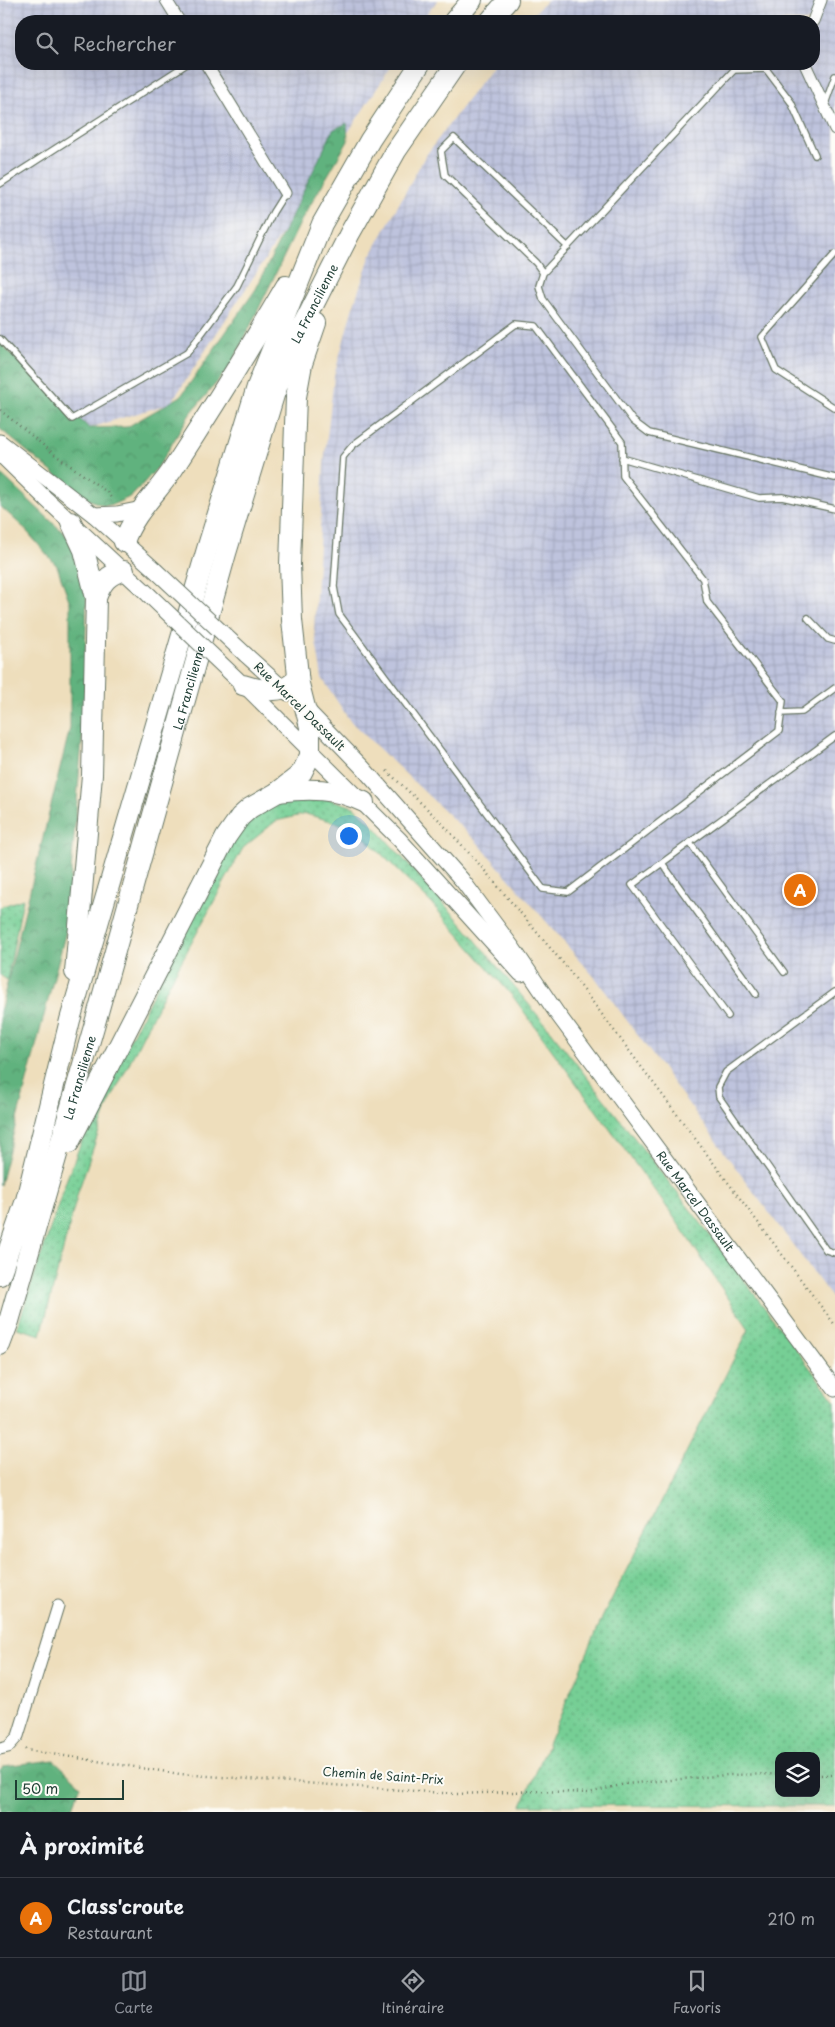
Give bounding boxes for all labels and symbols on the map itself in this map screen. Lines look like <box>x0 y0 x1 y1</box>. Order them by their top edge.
street label: La Francilienne <box>286 260 342 346</box>
street label: La Francilienne <box>168 643 209 732</box>
street label: Rue Marcel Dassault <box>250 658 350 755</box>
your location <box>336 823 362 849</box>
pin: A <box>784 871 816 909</box>
street label: La Francilienne <box>59 1033 100 1122</box>
street label: Rue Marcel Dassault <box>653 1147 739 1255</box>
street label: Chemin de Saint-Prix <box>322 1762 444 1788</box>
scale bar <box>15 1777 124 1800</box>

